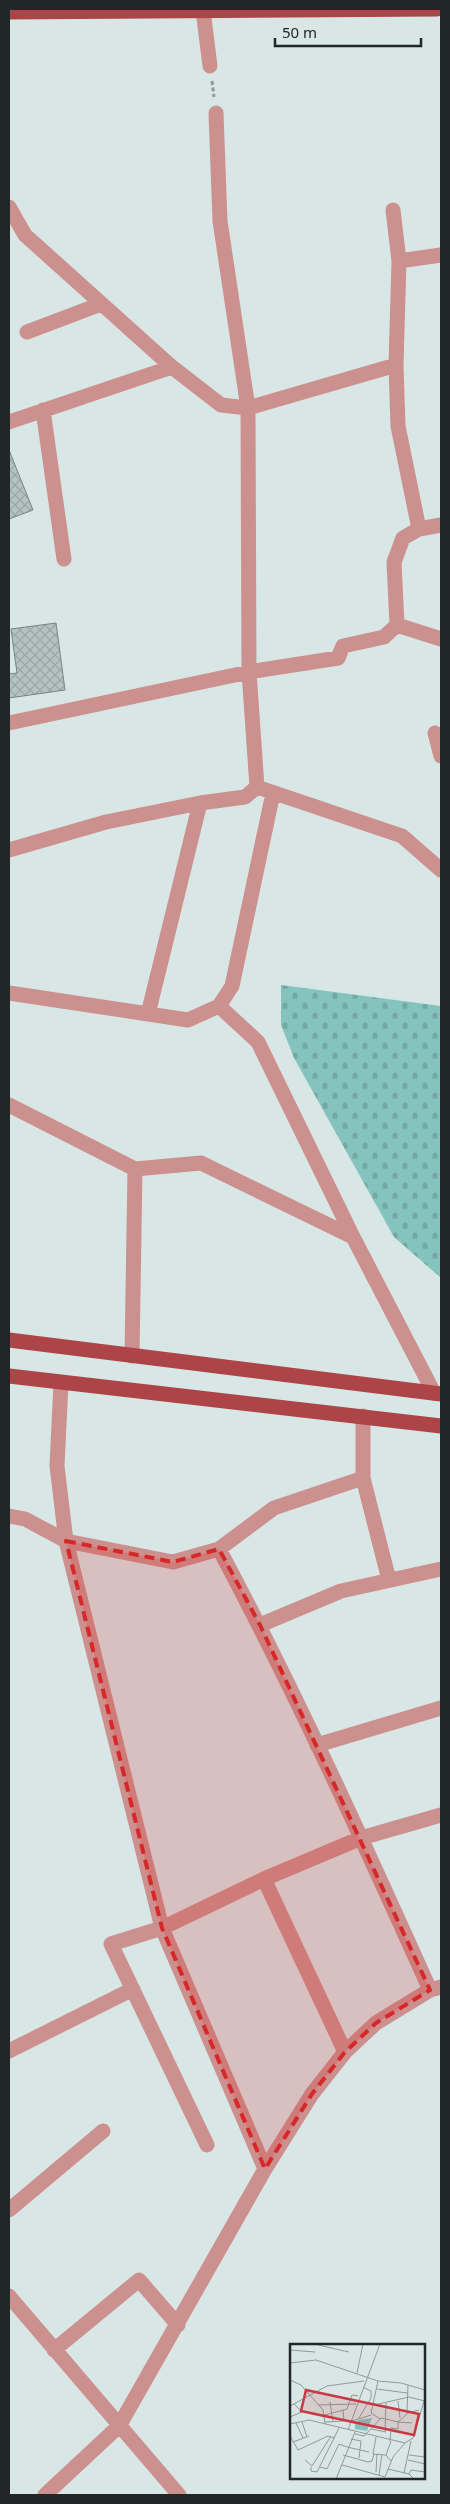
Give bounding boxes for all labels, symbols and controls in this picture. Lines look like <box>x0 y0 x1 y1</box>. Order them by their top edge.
scale bar <box>275 15 421 47</box>
text: 50 m <box>282 22 317 42</box>
inset map <box>290 2344 425 2479</box>

